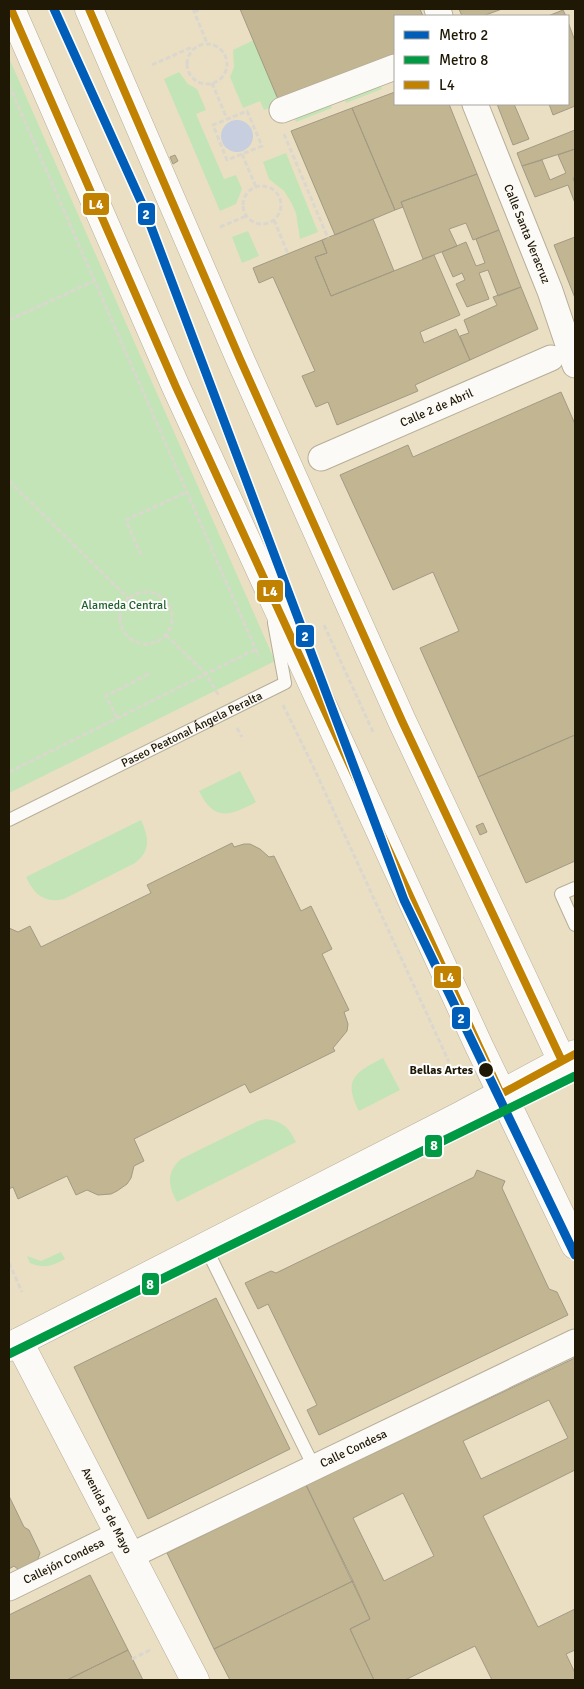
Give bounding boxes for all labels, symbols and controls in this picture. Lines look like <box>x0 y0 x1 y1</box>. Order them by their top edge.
legend <box>394 15 569 105</box>
text: Metro 2 <box>439 26 488 44</box>
text: Metro 8 <box>439 51 488 69</box>
text: L4 <box>439 76 455 94</box>
street label: Calle Santa Veracruz <box>500 182 553 286</box>
line badge: L4 <box>82 192 110 216</box>
text: L4 <box>89 196 104 213</box>
line badge: 2 <box>137 202 156 226</box>
text: 2 <box>142 206 150 223</box>
street label: Calle 2 de Abril <box>398 386 476 431</box>
line badge: L4 <box>256 579 284 603</box>
text: L4 <box>263 583 278 600</box>
park label: Alameda Central <box>81 598 167 613</box>
line badge: 2 <box>295 624 315 648</box>
text: 2 <box>301 628 309 645</box>
street label: Paseo Peatonal Ángela Peralta <box>119 688 265 771</box>
line badge: L4 <box>433 965 462 989</box>
text: L4 <box>440 969 455 986</box>
line badge: 2 <box>451 1006 471 1030</box>
text: 2 <box>457 1010 465 1027</box>
marker: Bellas Artes <box>477 1061 495 1079</box>
place label: Bellas Artes <box>410 1063 474 1078</box>
line badge: 8 <box>424 1134 443 1158</box>
text: 8 <box>430 1137 438 1154</box>
line badge: 8 <box>141 1272 160 1296</box>
text: 8 <box>146 1276 154 1293</box>
street label: Calle Condesa <box>318 1427 390 1471</box>
street label: Avenida 5 de Mayo <box>78 1465 135 1556</box>
street label: Callejón Condesa <box>21 1535 107 1588</box>

